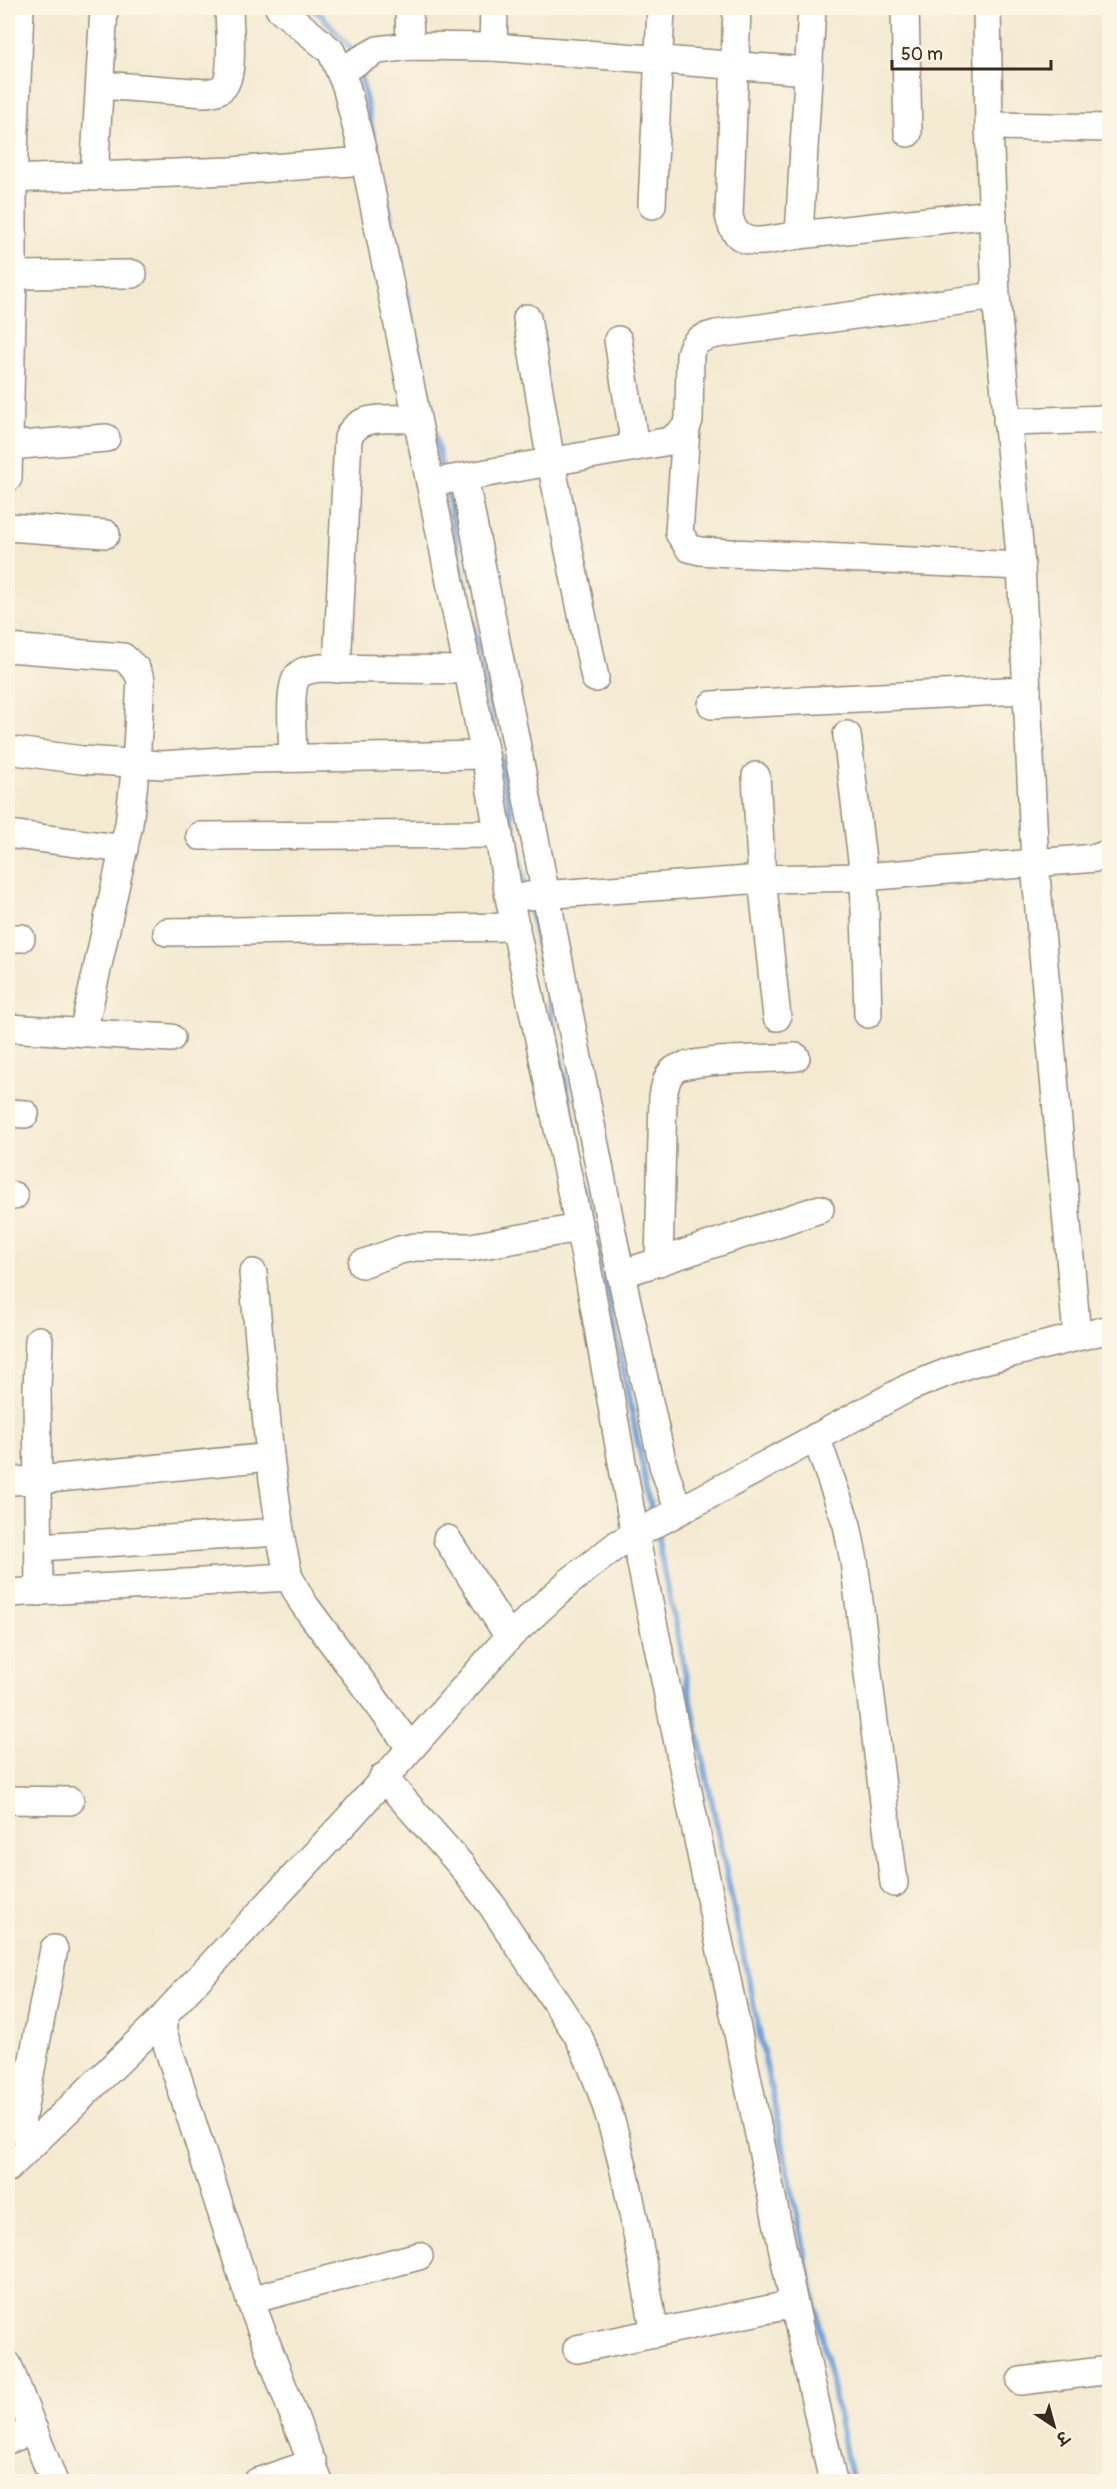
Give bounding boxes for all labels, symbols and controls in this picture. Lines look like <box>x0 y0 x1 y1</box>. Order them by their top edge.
scale bar <box>892 33 1051 71</box>
text: 50 m <box>901 43 943 66</box>
north arrow <box>1024 2396 1084 2456</box>
text: उ <box>1051 2425 1074 2449</box>

